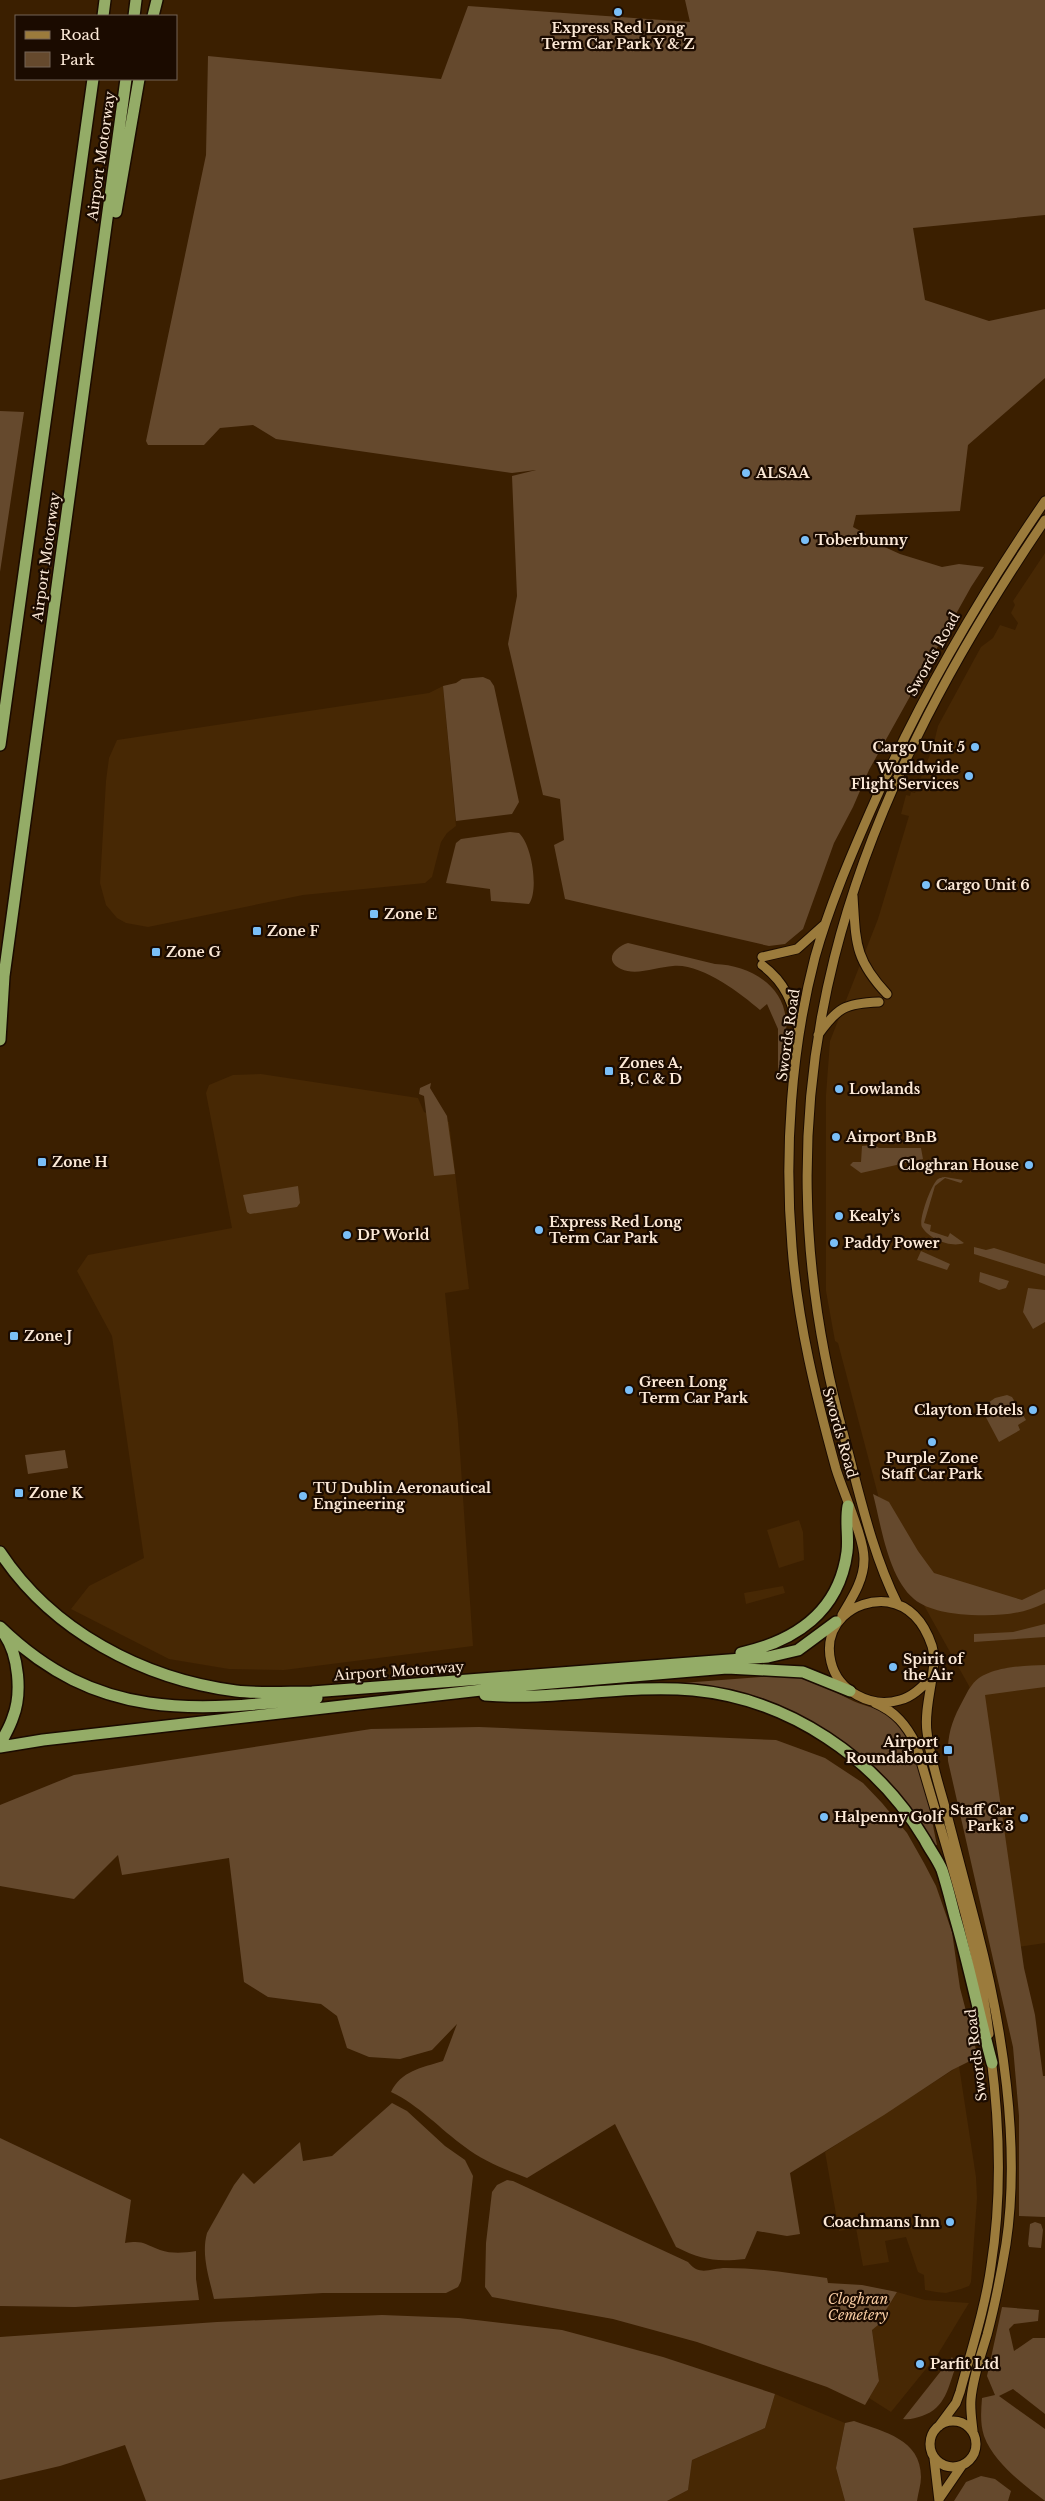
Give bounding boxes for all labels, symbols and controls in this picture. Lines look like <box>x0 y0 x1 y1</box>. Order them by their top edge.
marker: Express Red Long Term Car Park Y & Z <box>612 6 624 18</box>
legend <box>15 15 178 80</box>
place label: Express Red Long Term Car Park Y & Z <box>541 19 695 53</box>
text: Road <box>60 25 100 44</box>
text: Park <box>60 50 96 69</box>
street label: Airport Motorway <box>83 90 119 223</box>
place label: ALSAA <box>755 464 810 482</box>
marker: ALSAA <box>740 467 752 479</box>
street label: Airport Motorway <box>28 491 64 624</box>
place label: Toberbunny <box>815 531 909 549</box>
marker: Toberbunny <box>799 534 811 546</box>
street label: Swords Road <box>903 608 964 699</box>
place label: Cargo Unit 5 <box>872 738 965 756</box>
marker: Cargo Unit 5 <box>969 741 981 753</box>
place label: Worldwide Flight Services <box>851 759 959 793</box>
marker: Worldwide Flight Services <box>963 770 975 782</box>
place label: Cargo Unit 6 <box>936 876 1030 894</box>
marker: Cargo Unit 6 <box>920 879 932 891</box>
place label: Zone E <box>384 905 437 923</box>
marker: Zone E <box>368 908 380 920</box>
place label: Zone F <box>267 922 319 940</box>
marker: Zone F <box>251 925 263 937</box>
place label: Zone G <box>166 943 221 961</box>
marker: Zone G <box>150 946 162 958</box>
street label: Swords Road <box>773 987 803 1082</box>
place label: Zones A, B, C & D <box>619 1054 683 1088</box>
marker: Zones A, B, C & D <box>603 1065 615 1077</box>
place label: Lowlands <box>849 1080 921 1098</box>
marker: Lowlands <box>833 1083 845 1095</box>
place label: Airport BnB <box>845 1128 937 1146</box>
marker: Airport BnB <box>830 1131 842 1143</box>
place label: Zone H <box>52 1153 108 1171</box>
marker: Zone H <box>36 1156 48 1168</box>
place label: Cloghran House <box>899 1156 1019 1174</box>
marker: Cloghran House <box>1023 1159 1035 1171</box>
place label: Kealy’s <box>849 1207 900 1225</box>
marker: Kealy’s <box>833 1210 845 1222</box>
place label: Express Red Long Term Car Park <box>549 1213 682 1247</box>
marker: Express Red Long Term Car Park <box>533 1224 545 1236</box>
place label: DP World <box>357 1226 430 1244</box>
marker: DP World <box>341 1229 353 1241</box>
place label: Paddy Power <box>844 1234 940 1252</box>
marker: Paddy Power <box>828 1237 840 1249</box>
place label: Zone J <box>24 1327 72 1345</box>
marker: Zone J <box>8 1330 20 1342</box>
place label: Green Long Term Car Park <box>639 1373 749 1407</box>
marker: Green Long Term Car Park <box>623 1384 635 1396</box>
street label: Swords Road <box>818 1386 862 1481</box>
place label: Clayton Hotels <box>914 1401 1023 1419</box>
marker: Clayton Hotels <box>1027 1404 1039 1416</box>
marker: Purple Zone Staff Car Park <box>926 1436 938 1448</box>
place label: Purple Zone Staff Car Park <box>881 1449 983 1483</box>
place label: TU Dublin Aeronautical Engineering <box>313 1479 491 1513</box>
place label: Zone K <box>29 1484 83 1502</box>
marker: Zone K <box>13 1487 25 1499</box>
marker: TU Dublin Aeronautical Engineering <box>297 1490 309 1502</box>
place label: Spirit of the Air <box>903 1650 965 1684</box>
street label: Airport Motorway <box>332 1657 465 1685</box>
marker: Spirit of the Air <box>887 1661 899 1673</box>
place label: Airport Roundabout <box>846 1733 939 1767</box>
marker: Airport Roundabout <box>942 1744 954 1756</box>
place label: Staff Car Park 3 <box>950 1801 1014 1835</box>
place label: Halpenny Golf <box>834 1808 945 1826</box>
marker: Halpenny Golf <box>818 1811 830 1823</box>
marker: Staff Car Park 3 <box>1018 1812 1030 1824</box>
street label: Swords Road <box>961 2007 991 2102</box>
place label: Coachmans Inn <box>823 2213 940 2231</box>
marker: Coachmans Inn <box>944 2216 956 2228</box>
park label: Cloghran Cemetery <box>828 2290 889 2324</box>
place label: Parfit Ltd <box>930 2355 1000 2373</box>
marker: Parfit Ltd <box>914 2358 926 2370</box>

